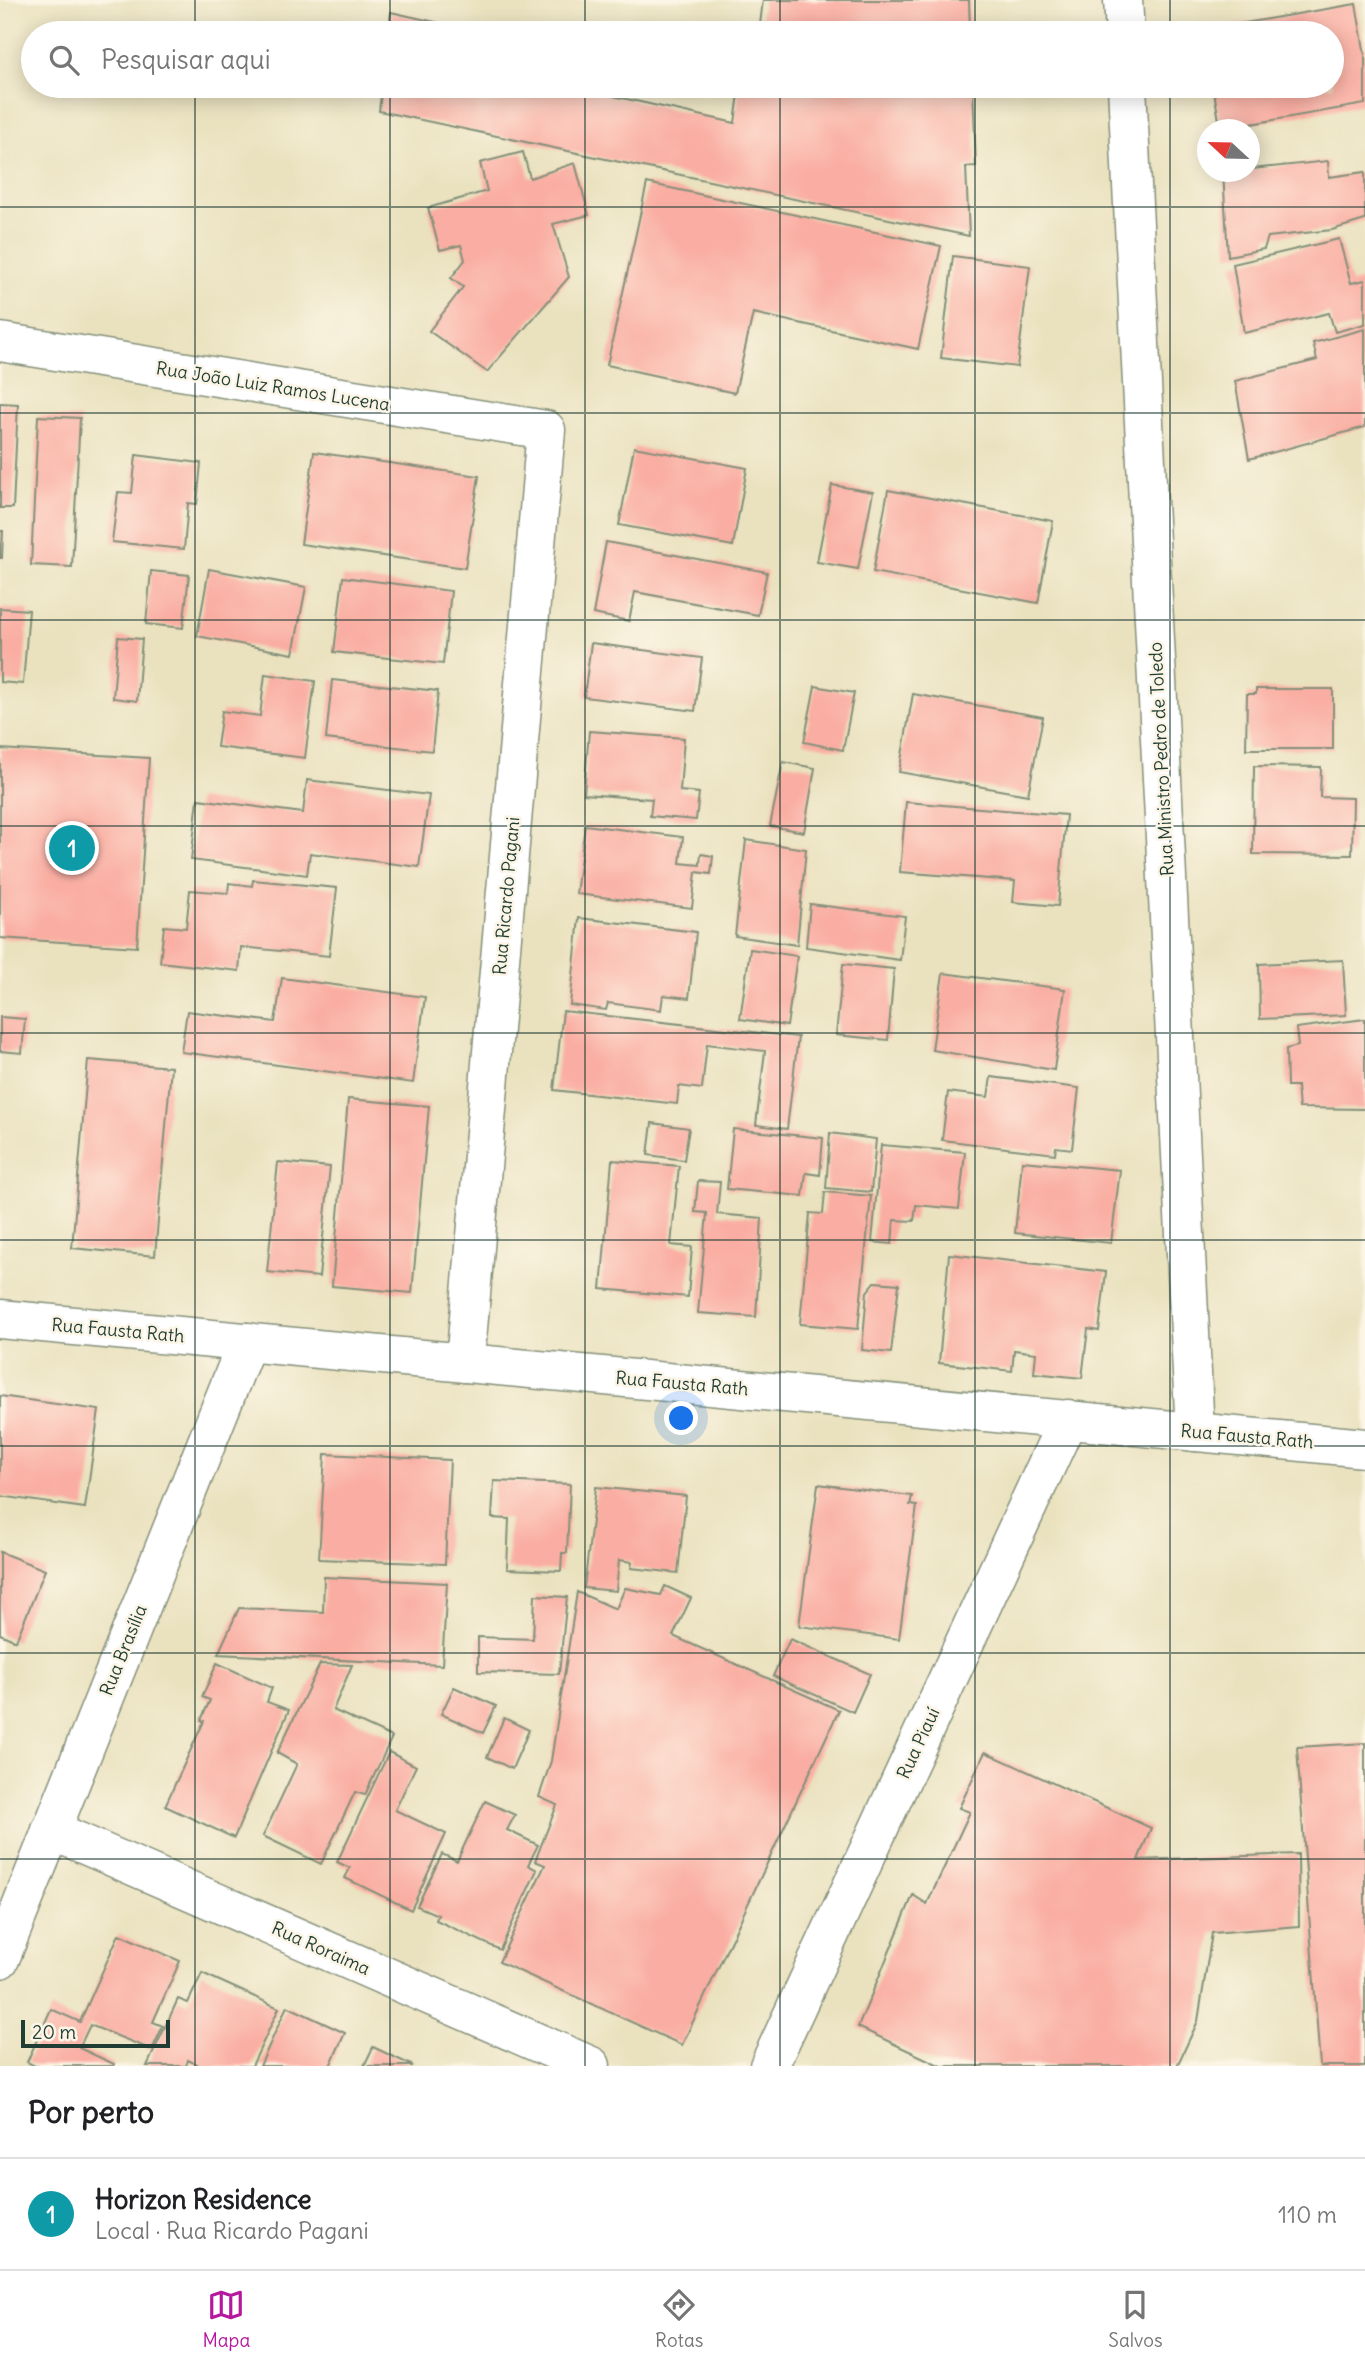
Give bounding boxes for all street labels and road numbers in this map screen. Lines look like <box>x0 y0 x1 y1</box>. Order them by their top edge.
street label: Rua João Luiz Ramos Lucena <box>154 356 392 416</box>
street label: Rua Ministro Pedro de Toledo <box>1143 641 1179 877</box>
street label: Rua Ricardo Pagani <box>488 816 524 976</box>
street label: Rua Fausta Rath <box>51 1313 185 1347</box>
street label: Rua Fausta Rath <box>615 1366 749 1400</box>
street label: Rua Fausta Rath <box>1180 1419 1314 1453</box>
street label: Rua Brasília <box>94 1601 152 1699</box>
street label: Rua Piauí <box>892 1704 944 1782</box>
street label: Rua Roraima <box>268 1916 374 1980</box>

